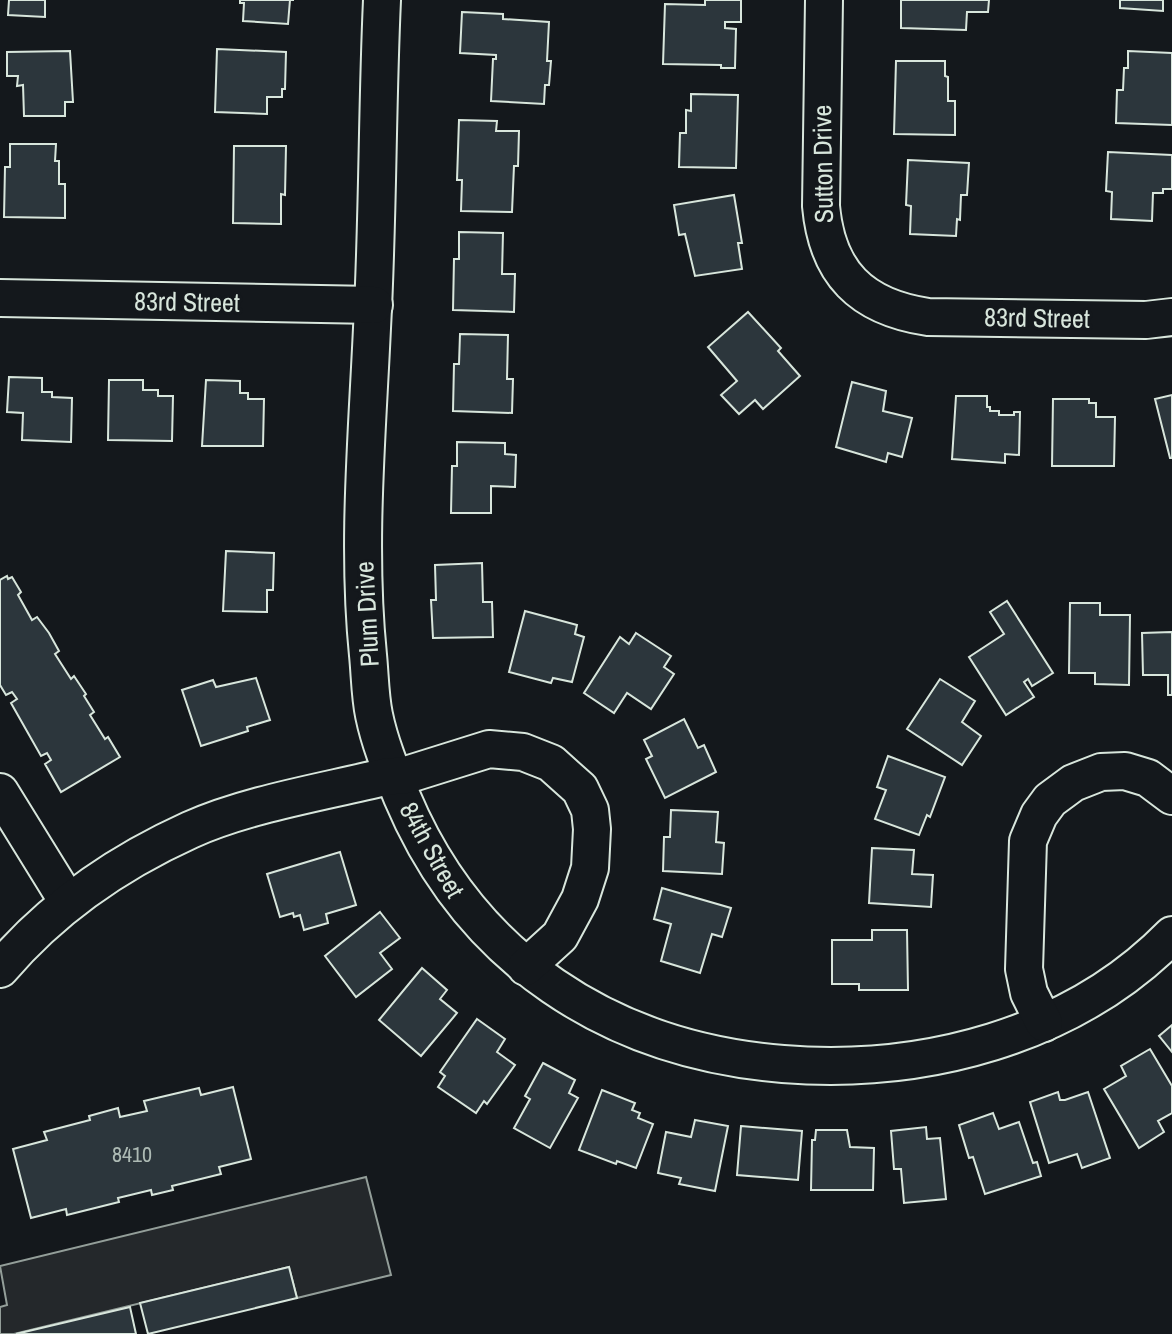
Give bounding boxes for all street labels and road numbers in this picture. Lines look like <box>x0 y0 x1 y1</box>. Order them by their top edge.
street label: Sutton Drive <box>804 104 841 224</box>
street label: 83rd Street <box>134 283 240 320</box>
street label: 83rd Street <box>984 299 1090 336</box>
street label: Plum Drive <box>346 560 387 668</box>
street label: 84th Street <box>392 796 473 904</box>

